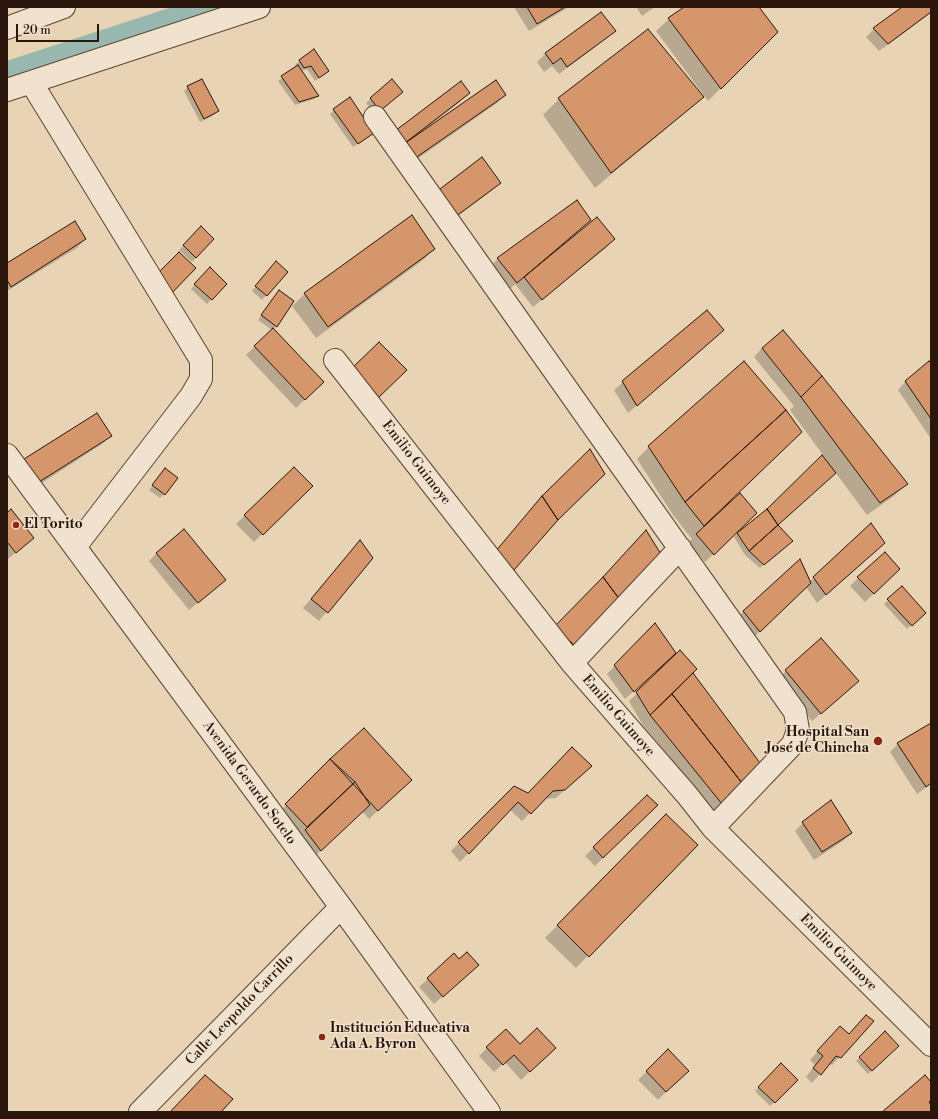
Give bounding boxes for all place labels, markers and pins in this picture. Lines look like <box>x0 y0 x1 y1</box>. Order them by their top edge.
place label: El Torito <box>24 517 83 533</box>
marker: El Torito <box>11 520 21 530</box>
place label: Hospital San José de Chincha <box>766 725 869 758</box>
marker: Hospital San José de Chincha <box>872 735 884 747</box>
place label: Institución Educativa Ada A. Byron <box>330 1021 470 1054</box>
marker: Institución Educativa Ada A. Byron <box>317 1032 327 1042</box>

